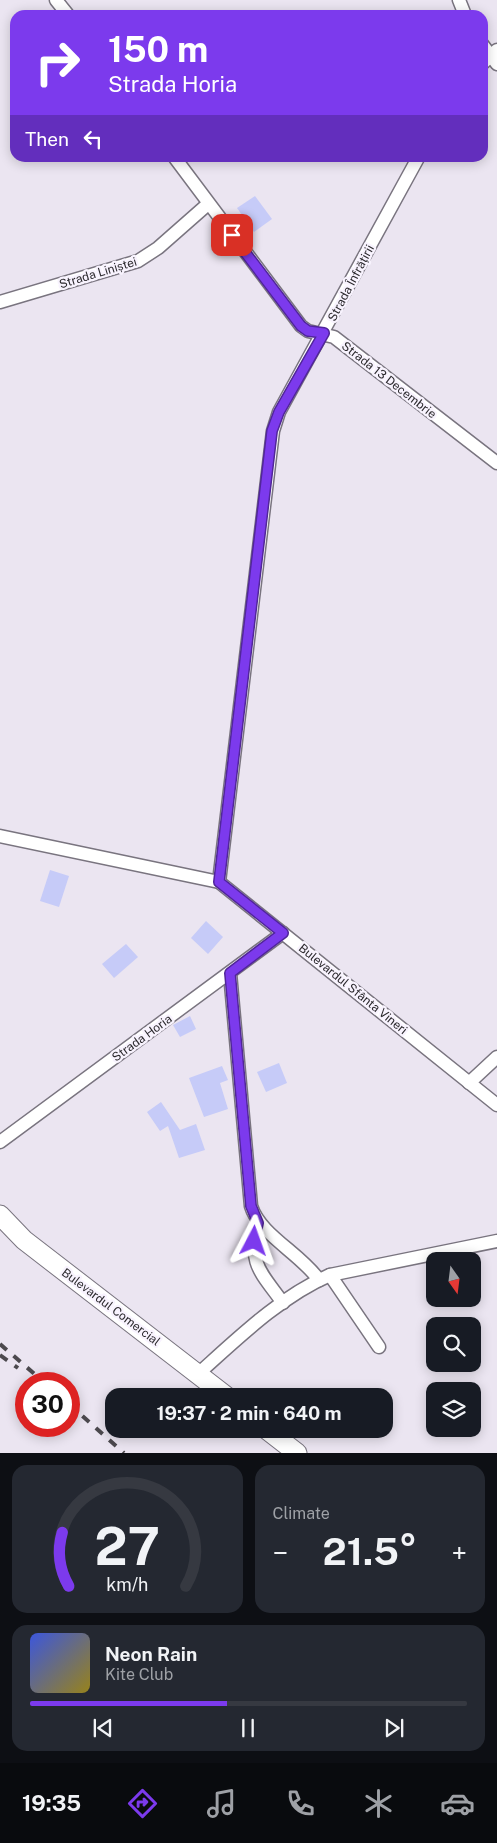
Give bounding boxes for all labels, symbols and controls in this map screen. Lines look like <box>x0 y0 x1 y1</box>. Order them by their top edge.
text: 150 m <box>108 29 208 70</box>
icon: right <box>25 30 90 95</box>
text: Strada Horia <box>108 71 237 97</box>
icon: left <box>79 125 107 153</box>
text: Then <box>25 128 69 150</box>
pin <box>211 214 253 256</box>
icon: arrive <box>218 221 246 249</box>
street label: Strada Înfrățirii <box>325 242 377 324</box>
street label: Strada Liniștei <box>58 255 139 291</box>
street label: Strada 13 Decembrie <box>339 339 439 421</box>
street label: Bulevardul Sfânta Vineri <box>296 941 410 1037</box>
street label: Strada Horia <box>109 1012 175 1064</box>
position arrow <box>227 1214 279 1266</box>
north arrow <box>426 1252 481 1308</box>
map controls <box>426 1252 481 1437</box>
street label: Bulevardul Comercial <box>59 1265 163 1349</box>
button: search <box>426 1317 481 1372</box>
speed limit sign: 30 <box>15 1372 80 1437</box>
button: layers <box>426 1382 481 1437</box>
text: 19:37 · 2 min · 640 m <box>156 1402 342 1424</box>
text: Climate <box>273 1504 330 1523</box>
text: 27 <box>94 1516 160 1577</box>
text: 21.5° <box>323 1529 417 1574</box>
text: − <box>273 1536 288 1569</box>
text: + <box>451 1536 467 1569</box>
text: km/h <box>106 1574 148 1595</box>
text: Neon Rain <box>105 1643 197 1665</box>
text: Kite Club <box>105 1665 173 1684</box>
icon: previous <box>89 1714 117 1742</box>
icon: pause <box>234 1714 262 1742</box>
icon: next <box>380 1714 408 1742</box>
icon: directions <box>125 1786 160 1821</box>
icon: music <box>204 1786 239 1821</box>
icon: phone <box>283 1786 318 1821</box>
icon: climate <box>361 1786 396 1821</box>
icon: car <box>440 1786 475 1821</box>
text: 19:35 <box>22 1790 81 1816</box>

